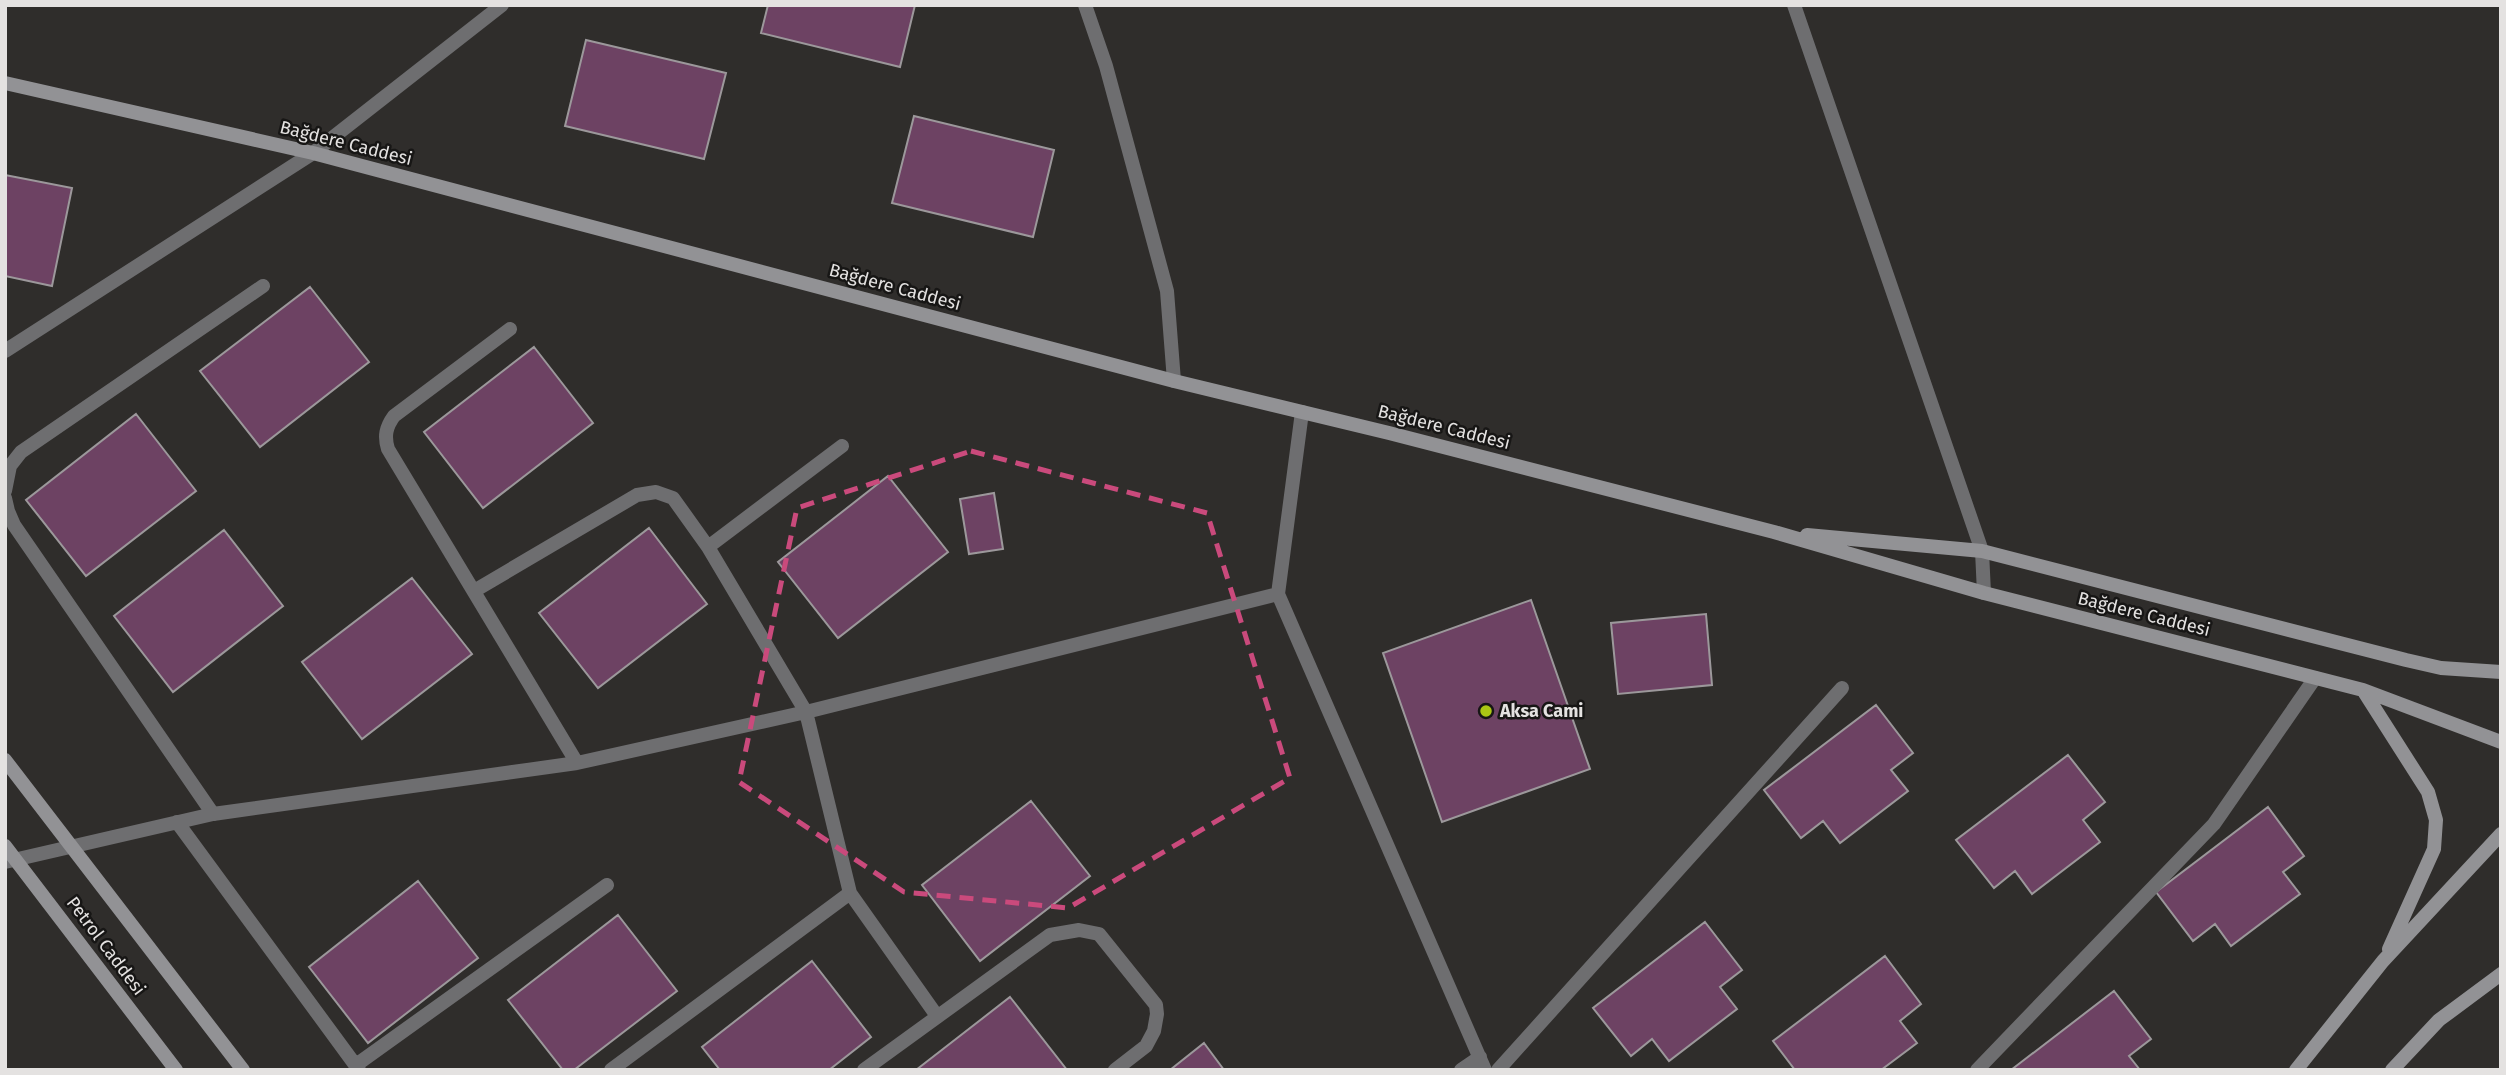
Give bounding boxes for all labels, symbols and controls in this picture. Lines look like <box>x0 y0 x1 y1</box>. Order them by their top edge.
street label: Bağdere Caddesi <box>278 116 414 170</box>
street label: Bağdere Caddesi <box>827 259 963 315</box>
street label: Bağdere Caddesi <box>1376 400 1512 454</box>
street label: Bağdere Caddesi <box>2076 587 2212 641</box>
place label: Aksa Cami <box>1499 700 1583 722</box>
marker: Aksa Cami <box>1478 703 1494 719</box>
street label: Petrol Caddesi <box>62 892 150 1000</box>

